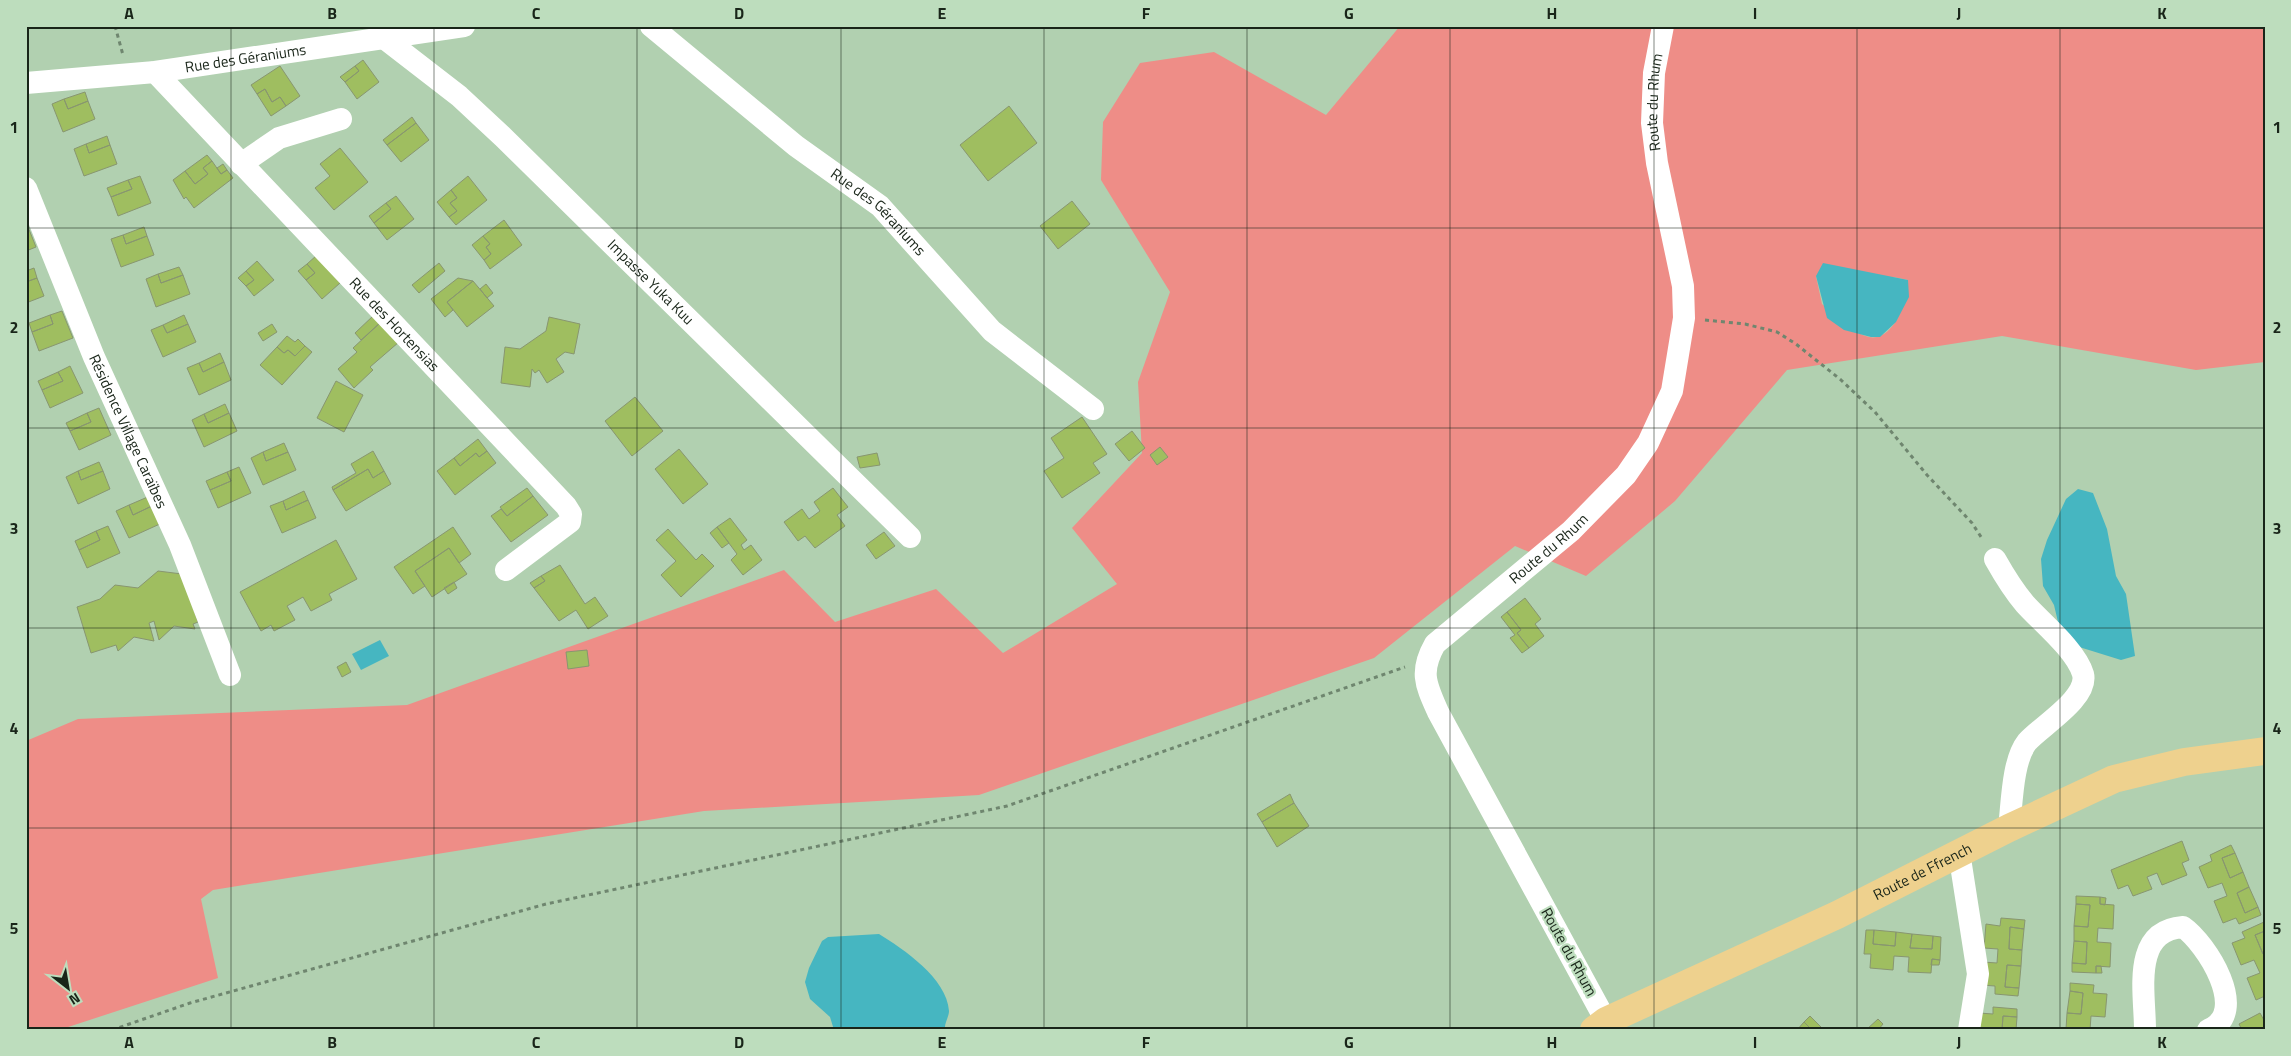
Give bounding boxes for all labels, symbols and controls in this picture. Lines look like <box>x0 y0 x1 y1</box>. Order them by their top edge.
text: A <box>124 1 134 25</box>
text: B <box>327 1 337 25</box>
text: C <box>532 1 541 25</box>
text: D <box>734 1 744 25</box>
text: E <box>938 1 947 25</box>
text: F <box>1142 1 1151 25</box>
text: G <box>1344 1 1354 25</box>
text: H <box>1547 1 1557 25</box>
text: I <box>1753 1 1757 25</box>
text: J <box>1957 1 1961 25</box>
text: K <box>2157 1 2167 25</box>
street label: Rue des Géraniums <box>183 38 308 78</box>
street label: Route du Rhum <box>1640 51 1669 153</box>
text: 1 <box>10 115 18 139</box>
text: 1 <box>2273 115 2281 139</box>
street label: Rue des Géraniums <box>826 162 931 261</box>
street label: Impasse Yuka Kuu <box>602 234 700 330</box>
street label: Rue des Hortensias <box>344 272 445 377</box>
text: 2 <box>10 315 18 339</box>
text: 2 <box>2273 315 2281 339</box>
street label: Résidence Village Caraïbes <box>83 350 174 512</box>
street label: Route du Rhum <box>1504 508 1593 589</box>
text: 3 <box>10 516 18 540</box>
text: 3 <box>2273 516 2281 540</box>
text: 4 <box>10 716 19 740</box>
text: 4 <box>2273 716 2282 740</box>
street label: Route de Ffrench <box>1869 837 1976 906</box>
street label: Route du Rhum <box>1536 903 1603 1000</box>
text: 5 <box>10 916 19 940</box>
text: 5 <box>2273 916 2282 940</box>
north arrow <box>42 964 92 1014</box>
text: N <box>65 988 85 1011</box>
text: A <box>124 1030 134 1054</box>
text: B <box>327 1030 337 1054</box>
text: C <box>532 1030 541 1054</box>
text: D <box>734 1030 744 1054</box>
text: E <box>938 1030 947 1054</box>
text: F <box>1142 1030 1151 1054</box>
text: G <box>1344 1030 1354 1054</box>
text: H <box>1547 1030 1557 1054</box>
text: I <box>1753 1030 1757 1054</box>
text: J <box>1957 1030 1961 1054</box>
text: K <box>2157 1030 2167 1054</box>

